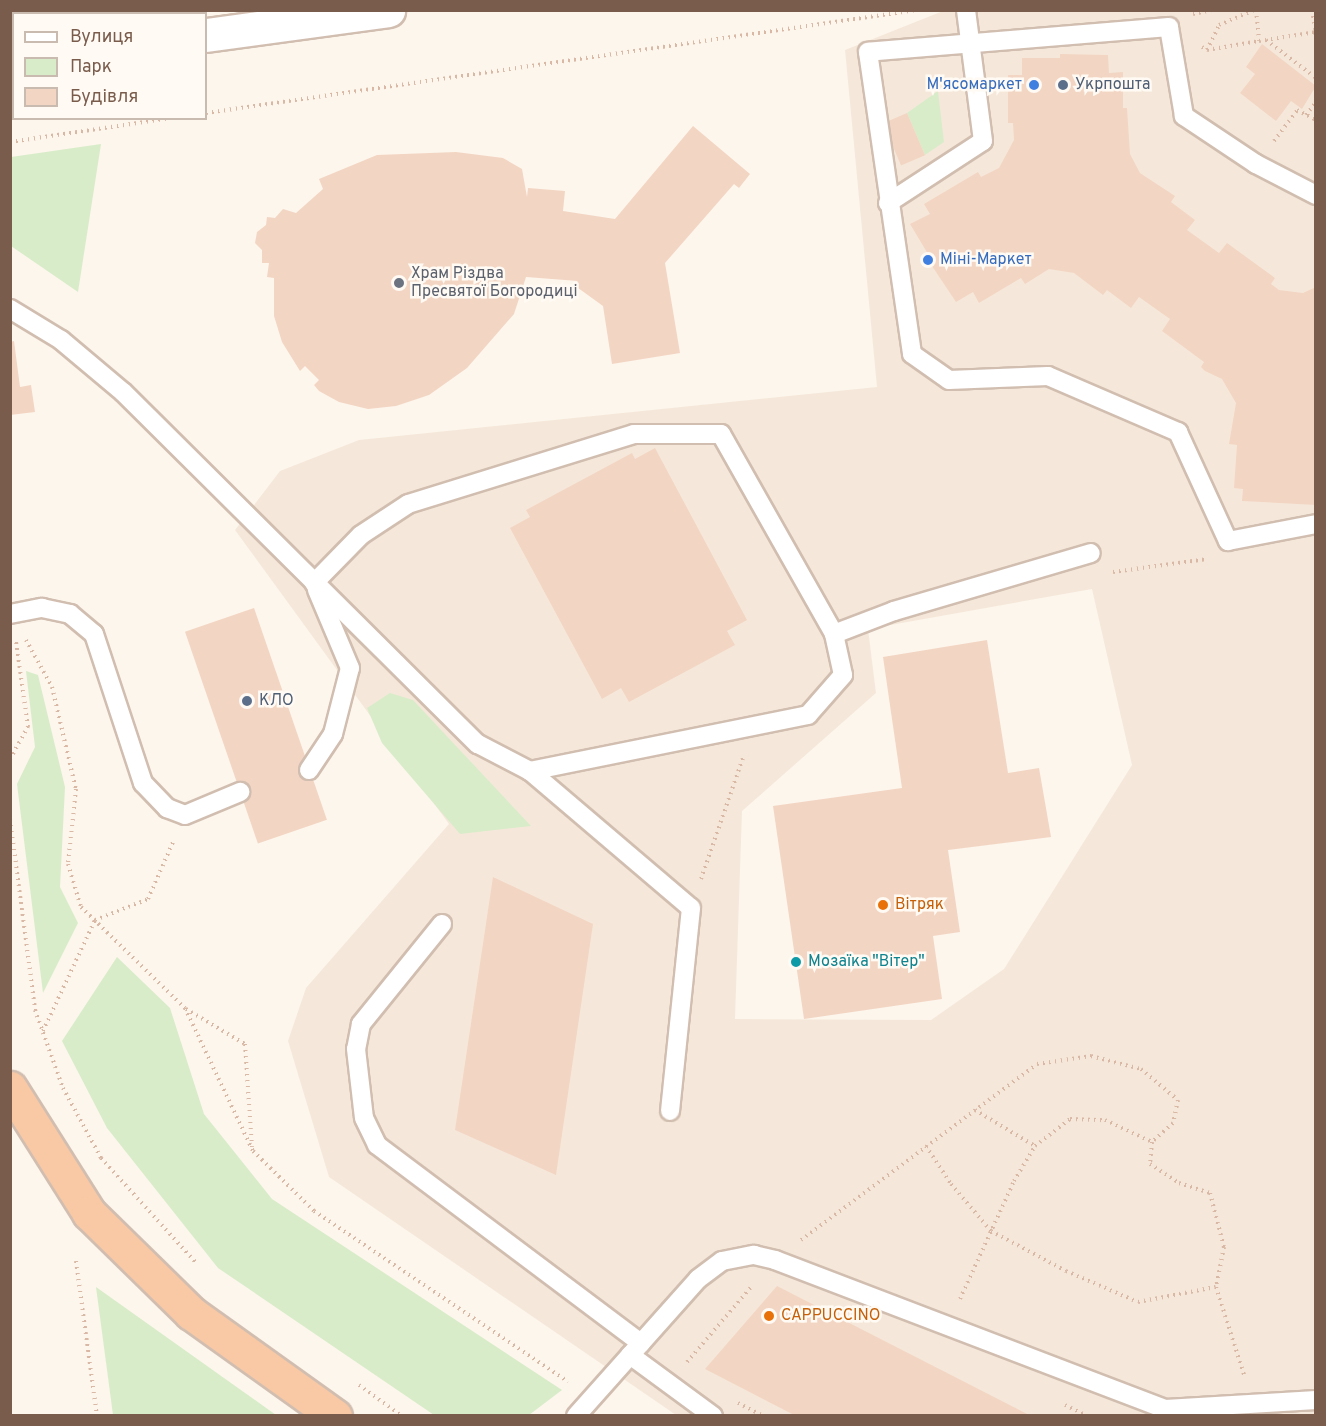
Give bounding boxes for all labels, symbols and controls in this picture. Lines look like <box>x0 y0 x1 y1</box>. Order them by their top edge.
legend <box>12 12 207 120</box>
text: Вулиця <box>70 26 133 49</box>
text: Парк <box>70 56 112 79</box>
place label: М'ясомаркет <box>926 75 1022 95</box>
place label: Укрпошта <box>1075 75 1151 95</box>
marker: М'ясомаркет <box>1027 78 1041 92</box>
marker: Укрпошта <box>1056 78 1070 92</box>
text: Будівля <box>70 86 138 109</box>
place label: Міні-Маркет <box>940 250 1032 270</box>
marker: Міні-Маркет <box>921 253 935 267</box>
place label: Храм Різдва Пресвятої Богородиці <box>411 264 577 302</box>
marker: Храм Різдва Пресвятої Богородиці <box>392 276 406 290</box>
place label: КЛО <box>259 691 294 711</box>
marker: КЛО <box>240 694 254 708</box>
place label: Вітряк <box>895 895 944 915</box>
marker: Вітряк <box>876 898 890 912</box>
place label: Мозаїка "Вітер" <box>808 952 925 972</box>
marker: Мозаїка "Вітер" <box>789 955 803 969</box>
place label: CAPPUCCINO <box>781 1306 880 1326</box>
marker: CAPPUCCINO <box>762 1309 776 1323</box>

